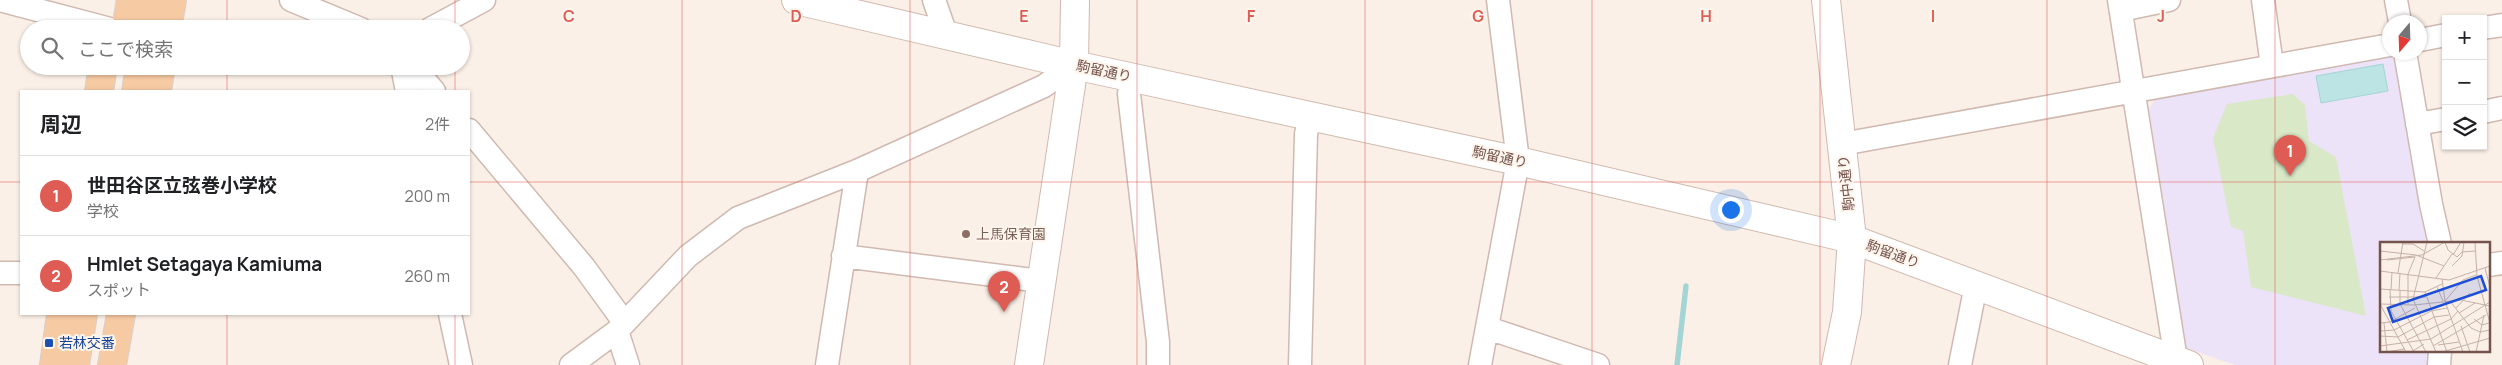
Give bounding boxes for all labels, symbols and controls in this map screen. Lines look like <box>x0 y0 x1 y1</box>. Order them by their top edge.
text: C <box>563 5 575 27</box>
text: D <box>790 5 802 27</box>
text: E <box>1019 5 1029 27</box>
text: F <box>1247 5 1256 27</box>
text: G <box>1472 5 1484 27</box>
text: H <box>1700 5 1712 27</box>
text: I <box>1931 5 1935 27</box>
text: J <box>2157 5 2165 27</box>
north arrow <box>2382 15 2427 60</box>
map controls <box>2442 15 2487 150</box>
button: + <box>2442 15 2487 60</box>
search box <box>20 20 470 75</box>
icon: search <box>38 34 66 62</box>
text: ここで検索 <box>78 36 173 62</box>
street label: 駒留通り <box>1075 55 1133 86</box>
button: − <box>2442 60 2487 105</box>
button: layers <box>2442 105 2487 150</box>
text: 周辺 <box>40 110 82 138</box>
text: 2件 <box>425 113 450 135</box>
pin: 1 <box>2274 135 2306 176</box>
street label: 駒留通り <box>1471 141 1529 172</box>
street label: 駒中通り <box>1833 154 1858 212</box>
text: 世田谷区立弦巻小学校 <box>87 172 277 198</box>
text: 1 <box>52 185 60 207</box>
text: 200 m <box>405 185 450 207</box>
your location <box>1718 197 1744 223</box>
text: 学校 <box>87 200 119 222</box>
place label: 上馬保育園 <box>976 224 1046 243</box>
marker: 上馬保育園 <box>960 228 972 240</box>
street label: 駒留通り <box>1864 235 1923 272</box>
inset map <box>2380 242 2490 352</box>
text: Hmlet Setagaya Kamiuma <box>87 251 322 277</box>
text: 2 <box>51 265 61 287</box>
text: 260 m <box>404 265 450 287</box>
pin: 2 <box>988 271 1020 312</box>
text: スポット <box>87 279 151 301</box>
place label: 若林交番 <box>59 333 115 352</box>
marker: 若林交番 <box>43 337 55 349</box>

